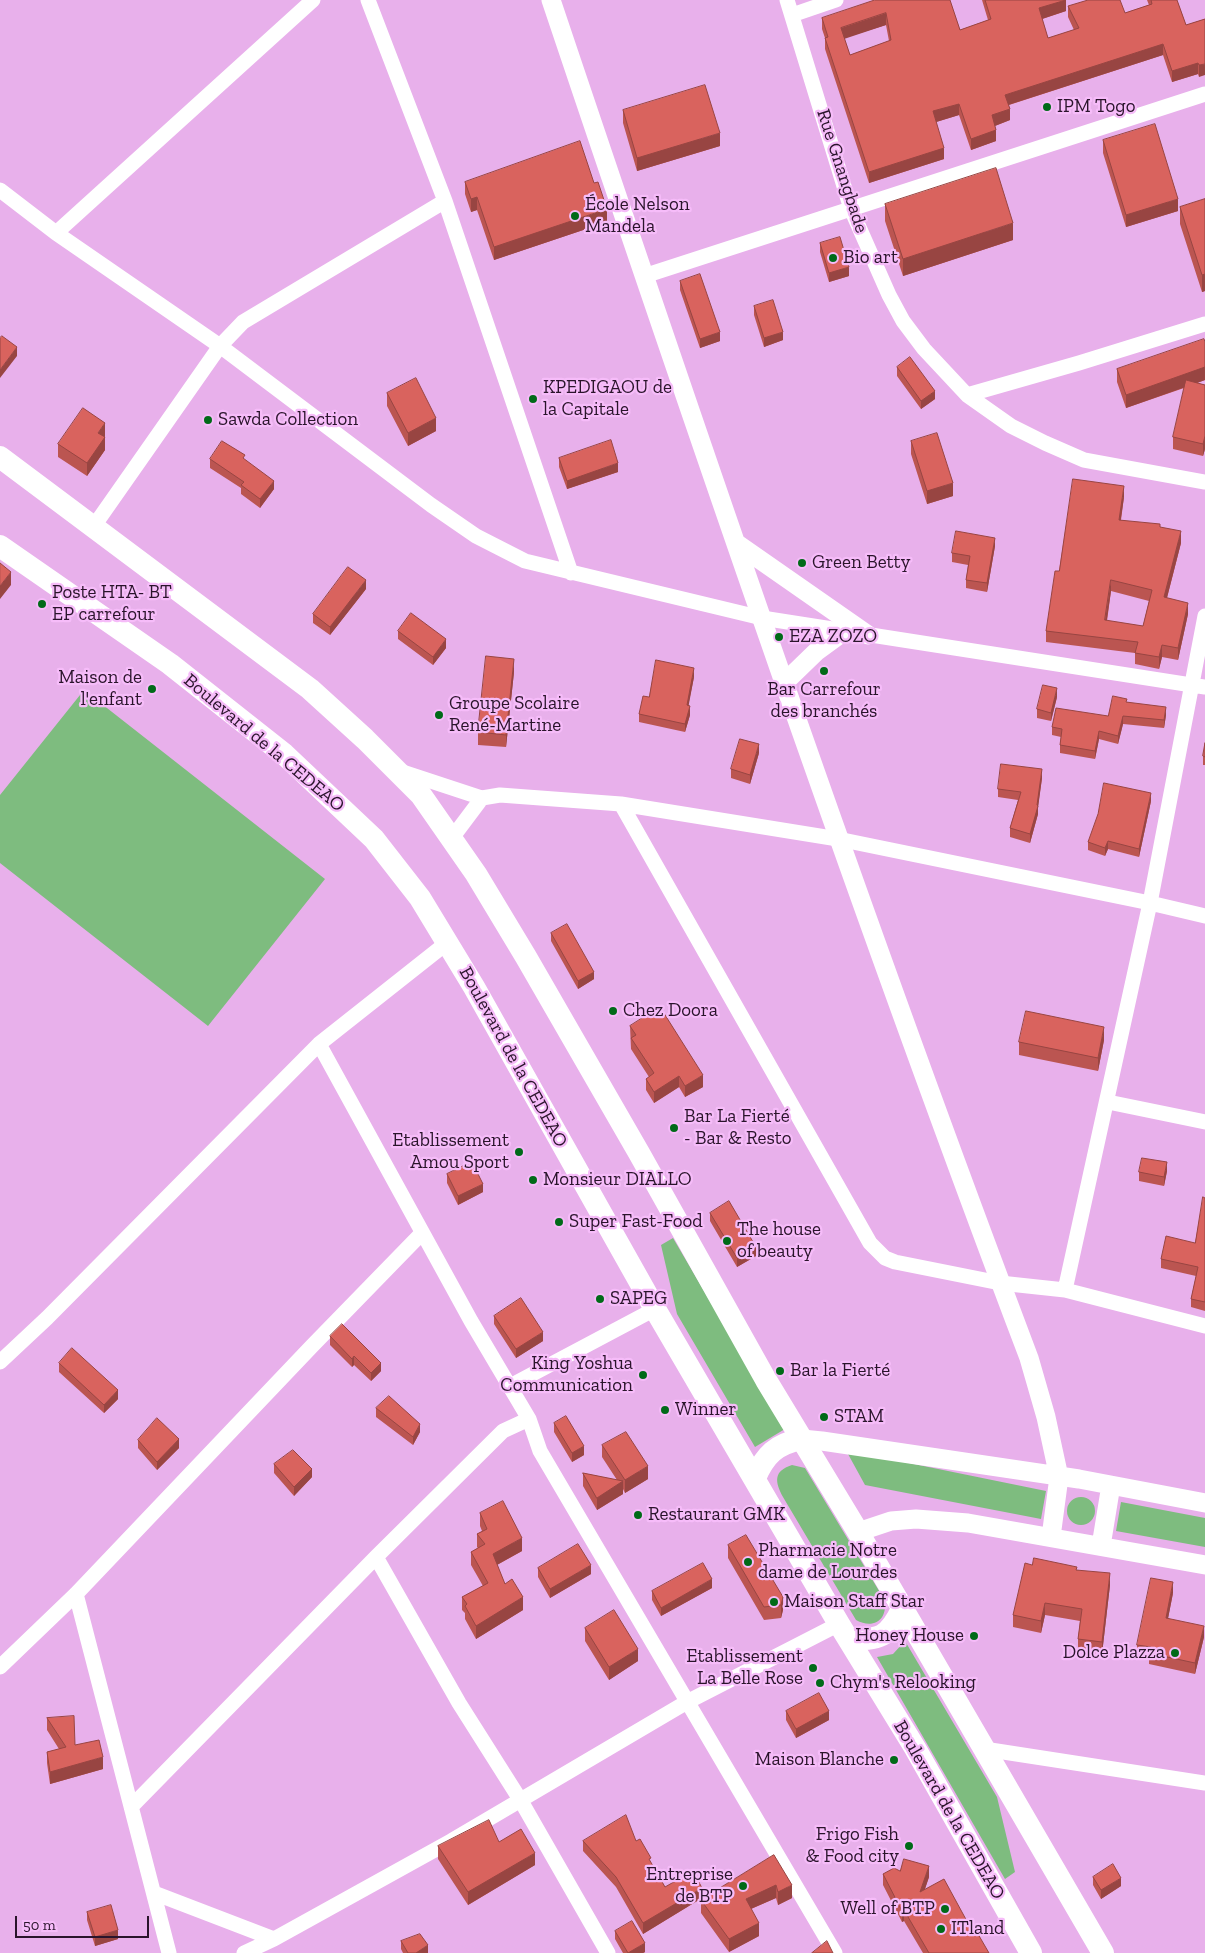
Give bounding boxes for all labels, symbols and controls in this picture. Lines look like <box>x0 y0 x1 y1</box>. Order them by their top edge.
place label: IPM Togo <box>1057 96 1135 118</box>
marker: IPM Togo <box>1041 101 1053 113</box>
street label: Rue Gnangbade <box>811 106 873 236</box>
place label: École Nelson Mandela <box>585 194 690 238</box>
marker: École Nelson Mandela <box>569 210 581 222</box>
place label: Bio art <box>843 247 898 269</box>
marker: Bio art <box>827 252 839 264</box>
place label: KPEDIGAOU de la Capitale <box>543 377 672 421</box>
marker: KPEDIGAOU de la Capitale <box>527 393 539 405</box>
place label: Sawda Collection <box>218 409 358 431</box>
marker: Sawda Collection <box>202 414 214 426</box>
place label: Green Betty <box>812 552 910 574</box>
marker: Green Betty <box>796 557 808 569</box>
place label: Poste HTA- BT EP carrefour <box>52 582 172 626</box>
marker: Poste HTA- BT EP carrefour <box>36 598 48 610</box>
place label: EZA ZOZO <box>789 626 877 648</box>
marker: EZA ZOZO <box>773 631 785 643</box>
marker: Bar Carrefour des branchés <box>818 665 830 677</box>
place label: Maison de l'enfant <box>58 667 142 711</box>
street label: Boulevard de la CEDEAO <box>179 669 349 817</box>
place label: Bar Carrefour des branchés <box>767 679 881 723</box>
marker: Maison de l'enfant <box>146 683 158 695</box>
place label: Groupe Scolaire René-Martine <box>449 693 579 737</box>
marker: Groupe Scolaire René-Martine <box>433 709 445 721</box>
street label: Boulevard de la CEDEAO <box>454 963 572 1151</box>
place label: Chez Doora <box>623 1000 718 1022</box>
marker: Chez Doora <box>607 1005 619 1017</box>
place label: Bar La Fierté - Bar & Resto <box>684 1106 792 1150</box>
marker: Bar La Fierté - Bar & Resto <box>668 1122 680 1134</box>
place label: Etablissement Amou Sport <box>392 1130 509 1174</box>
marker: Etablissement Amou Sport <box>513 1146 525 1158</box>
place label: Monsieur DIALLO <box>543 1169 692 1191</box>
marker: Monsieur DIALLO <box>527 1174 539 1186</box>
place label: Super Fast-Food <box>569 1211 703 1233</box>
marker: Super Fast-Food <box>553 1216 565 1228</box>
place label: The house of beauty <box>737 1219 821 1263</box>
marker: The house of beauty <box>721 1235 733 1247</box>
place label: SAPEG <box>610 1288 667 1310</box>
marker: SAPEG <box>594 1293 606 1305</box>
place label: King Yoshua Communication <box>500 1353 633 1397</box>
place label: Bar la Fierté <box>790 1360 890 1382</box>
marker: Bar la Fierté <box>774 1365 786 1377</box>
marker: King Yoshua Communication <box>637 1369 649 1381</box>
place label: Winner <box>675 1399 736 1421</box>
marker: Winner <box>659 1404 671 1416</box>
place label: STAM <box>834 1406 884 1428</box>
marker: STAM <box>818 1411 830 1423</box>
place label: Restaurant GMK <box>648 1504 785 1526</box>
marker: Restaurant GMK <box>632 1509 644 1521</box>
place label: Pharmacie Notre dame de Lourdes <box>758 1540 897 1584</box>
marker: Pharmacie Notre dame de Lourdes <box>742 1556 754 1568</box>
place label: Maison Staff Star <box>784 1591 925 1613</box>
marker: Maison Staff Star <box>768 1596 780 1608</box>
place label: Honey House <box>855 1625 964 1647</box>
marker: Honey House <box>968 1630 980 1642</box>
place label: Dolce Plazza <box>1063 1642 1165 1664</box>
place label: Etablissement La Belle Rose <box>686 1646 803 1690</box>
marker: Dolce Plazza <box>1169 1647 1181 1659</box>
marker: Etablissement La Belle Rose <box>807 1662 819 1674</box>
place label: Chym's Relooking <box>830 1672 976 1694</box>
marker: Chym's Relooking <box>814 1677 826 1689</box>
street label: Boulevard de la CEDEAO <box>888 1716 1010 1904</box>
place label: Maison Blanche <box>755 1749 884 1771</box>
marker: Maison Blanche <box>888 1754 900 1766</box>
place label: Frigo Fish & Food city <box>806 1824 899 1868</box>
marker: Frigo Fish & Food city <box>903 1840 915 1852</box>
place label: Entreprise de BTP <box>646 1864 733 1908</box>
marker: Entreprise de BTP <box>737 1880 749 1892</box>
place label: Well of BTP <box>840 1898 935 1920</box>
marker: Well of BTP <box>939 1903 951 1915</box>
scale bar <box>18 1906 151 1938</box>
text: 50 m <box>23 1916 56 1934</box>
place label: ITland <box>951 1918 1004 1940</box>
marker: ITland <box>935 1923 947 1935</box>

